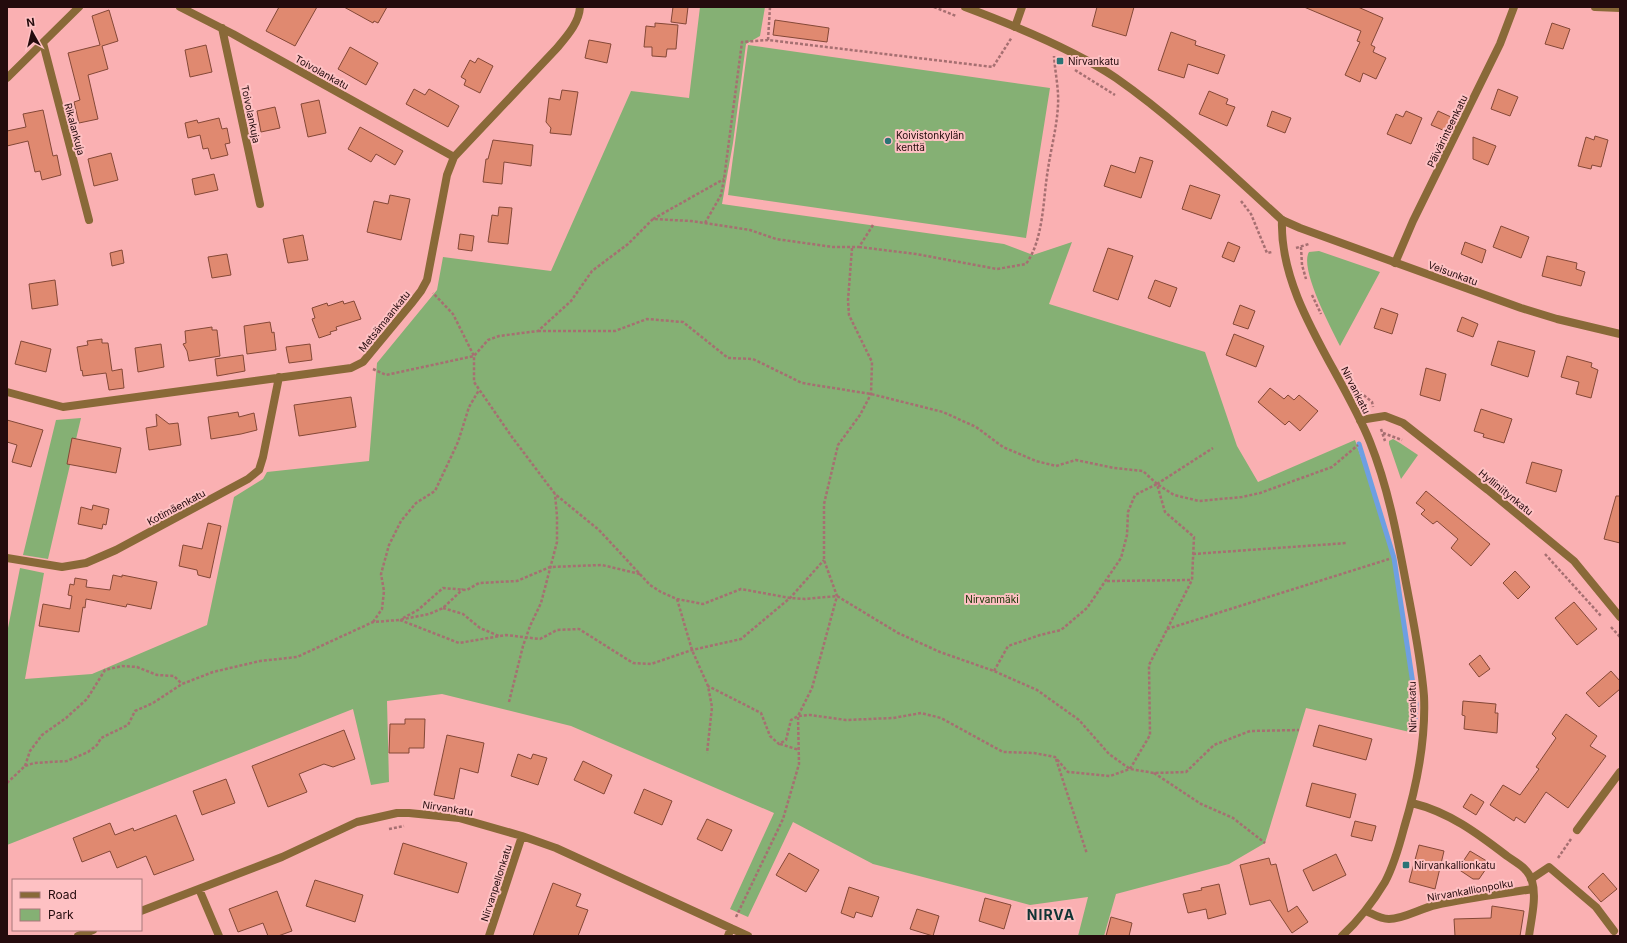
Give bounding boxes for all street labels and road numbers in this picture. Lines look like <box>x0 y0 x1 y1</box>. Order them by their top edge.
street label: Toivolankatu <box>293 52 351 92</box>
street label: Toivolankuja <box>239 84 263 144</box>
street label: Päivärinteenkatu <box>1424 93 1470 169</box>
street label: Rikalankuja <box>62 102 88 156</box>
street label: Veisunkatu <box>1427 258 1480 288</box>
street label: Metsämaankatu <box>356 288 412 354</box>
street label: Nirvankatu <box>1339 364 1373 416</box>
street label: Hylliniitynkatu <box>1476 466 1536 518</box>
street label: Kotimäenkatu <box>145 487 207 527</box>
street label: Nirvankatu <box>1406 681 1418 733</box>
street label: Nirvankatu <box>422 798 474 818</box>
street label: Nirvanpellonkatu <box>478 843 514 923</box>
street label: Nirvankallionpolku <box>1426 877 1514 903</box>

